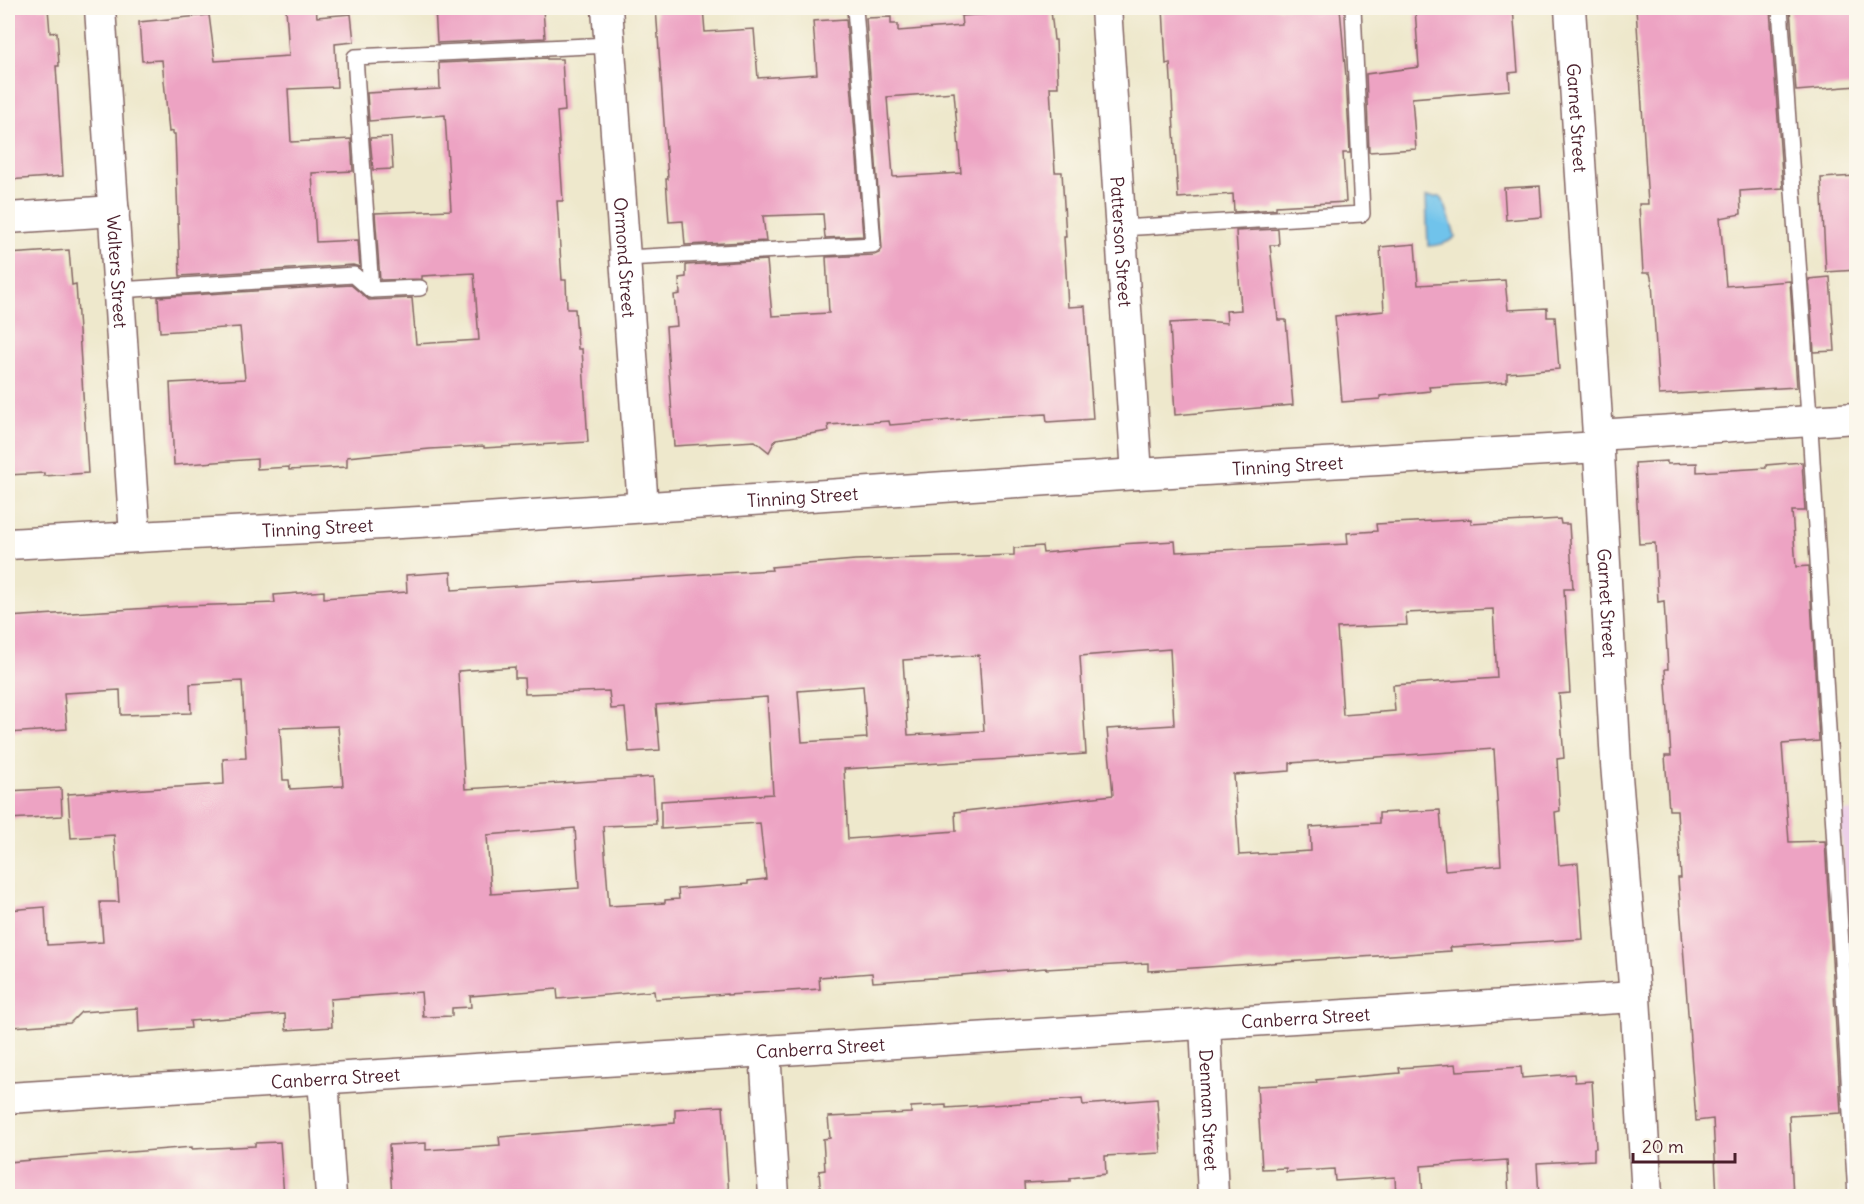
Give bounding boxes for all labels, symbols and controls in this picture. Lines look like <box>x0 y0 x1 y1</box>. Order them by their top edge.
street label: Garnet Street <box>1562 63 1592 173</box>
street label: Patterson Street <box>1106 175 1137 308</box>
street label: Ormond Street <box>609 196 641 318</box>
street label: Walters Street <box>102 214 133 329</box>
street label: Tinning Street <box>1231 450 1344 480</box>
street label: Tinning Street <box>746 481 859 512</box>
street label: Tinning Street <box>261 513 374 542</box>
street label: Garnet Street <box>1593 548 1622 658</box>
street label: Canberra Street <box>1240 1002 1371 1033</box>
street label: Canberra Street <box>755 1032 886 1063</box>
street label: Denman Street <box>1195 1049 1223 1171</box>
street label: Canberra Street <box>270 1062 401 1093</box>
scale bar <box>1633 1126 1735 1164</box>
text: 20 m <box>1642 1135 1684 1158</box>

